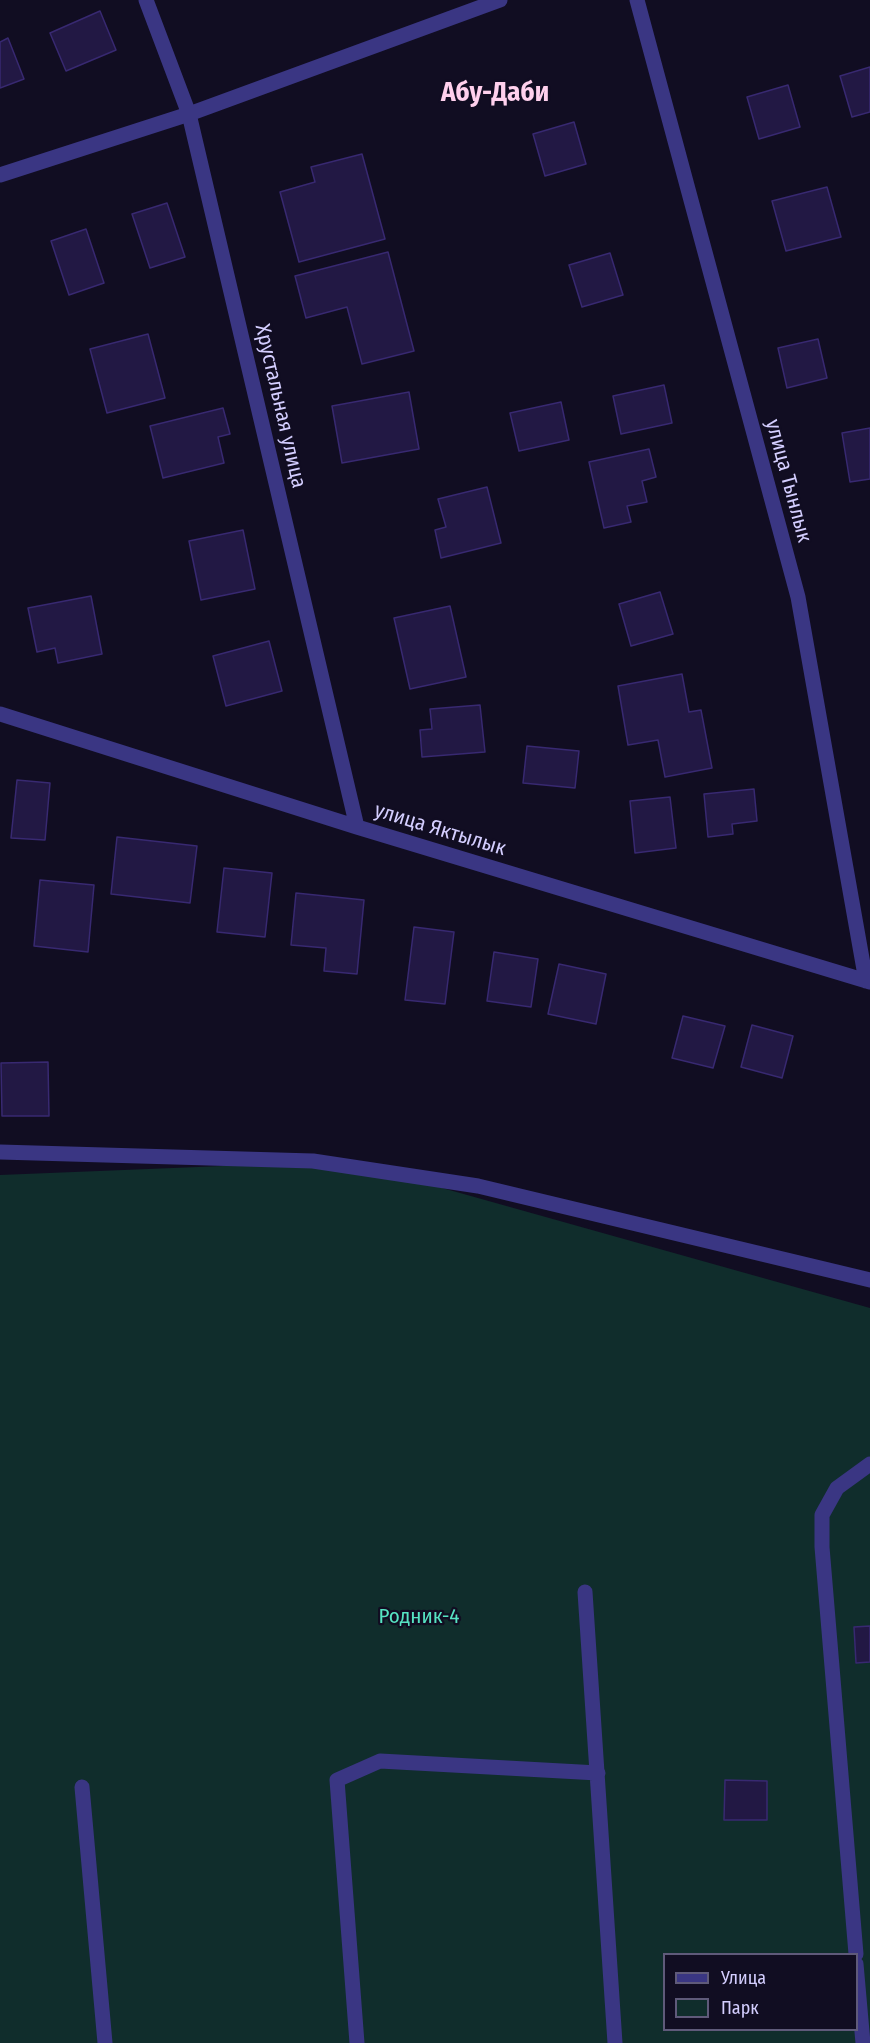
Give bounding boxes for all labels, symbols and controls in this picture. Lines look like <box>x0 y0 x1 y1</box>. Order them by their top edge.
district label: Абу-Даби <box>441 77 549 109</box>
street label: Хрустальная улица <box>249 321 311 491</box>
street label: улица Тынлык <box>759 417 817 545</box>
street label: улица Яктылык <box>371 798 509 862</box>
park label: Родник-4 <box>378 1604 460 1630</box>
legend <box>663 1953 858 2031</box>
text: Улица <box>721 1967 766 1989</box>
text: Парк <box>721 1997 759 2019</box>

